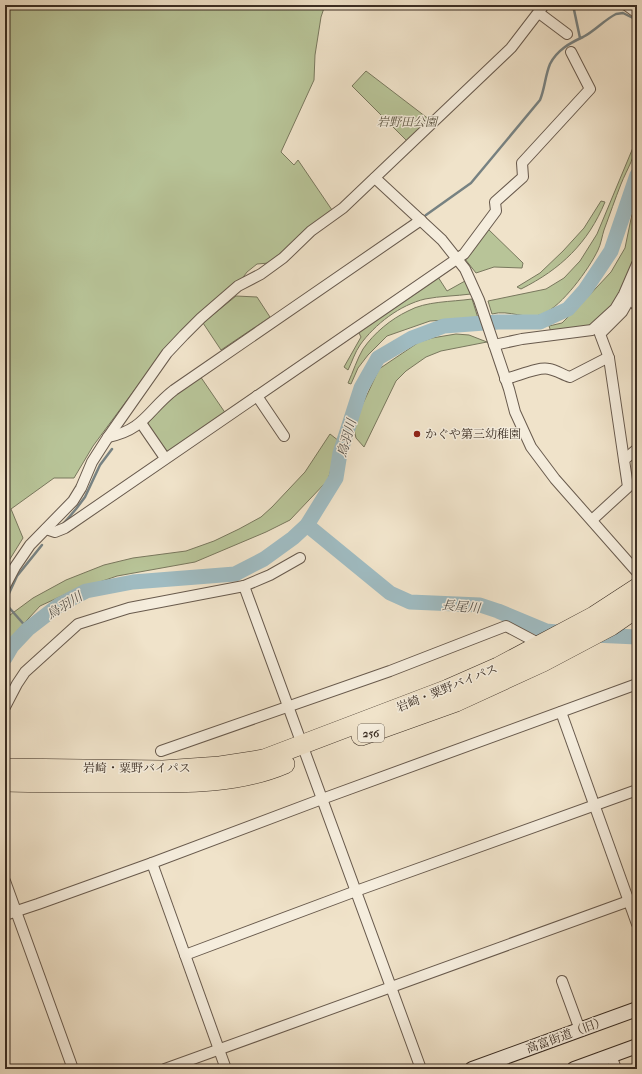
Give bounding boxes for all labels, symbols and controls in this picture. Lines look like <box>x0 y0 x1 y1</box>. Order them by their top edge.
park label: 岩野田公園 <box>377 115 439 129</box>
water label: 鳥羽川 <box>334 415 360 459</box>
place label: かぐや第三幼稚園 <box>425 427 521 441</box>
marker: かぐや第三幼稚園 <box>412 429 422 439</box>
water label: 鳥羽川 <box>44 588 86 622</box>
water label: 長尾川 <box>441 597 483 616</box>
street label: 岩崎・粟野バイパス <box>394 661 500 715</box>
road number: 256 <box>358 724 384 742</box>
street label: 岩崎・粟野バイパス <box>83 761 191 775</box>
street label: 高富街道（旧） <box>524 1014 608 1056</box>

